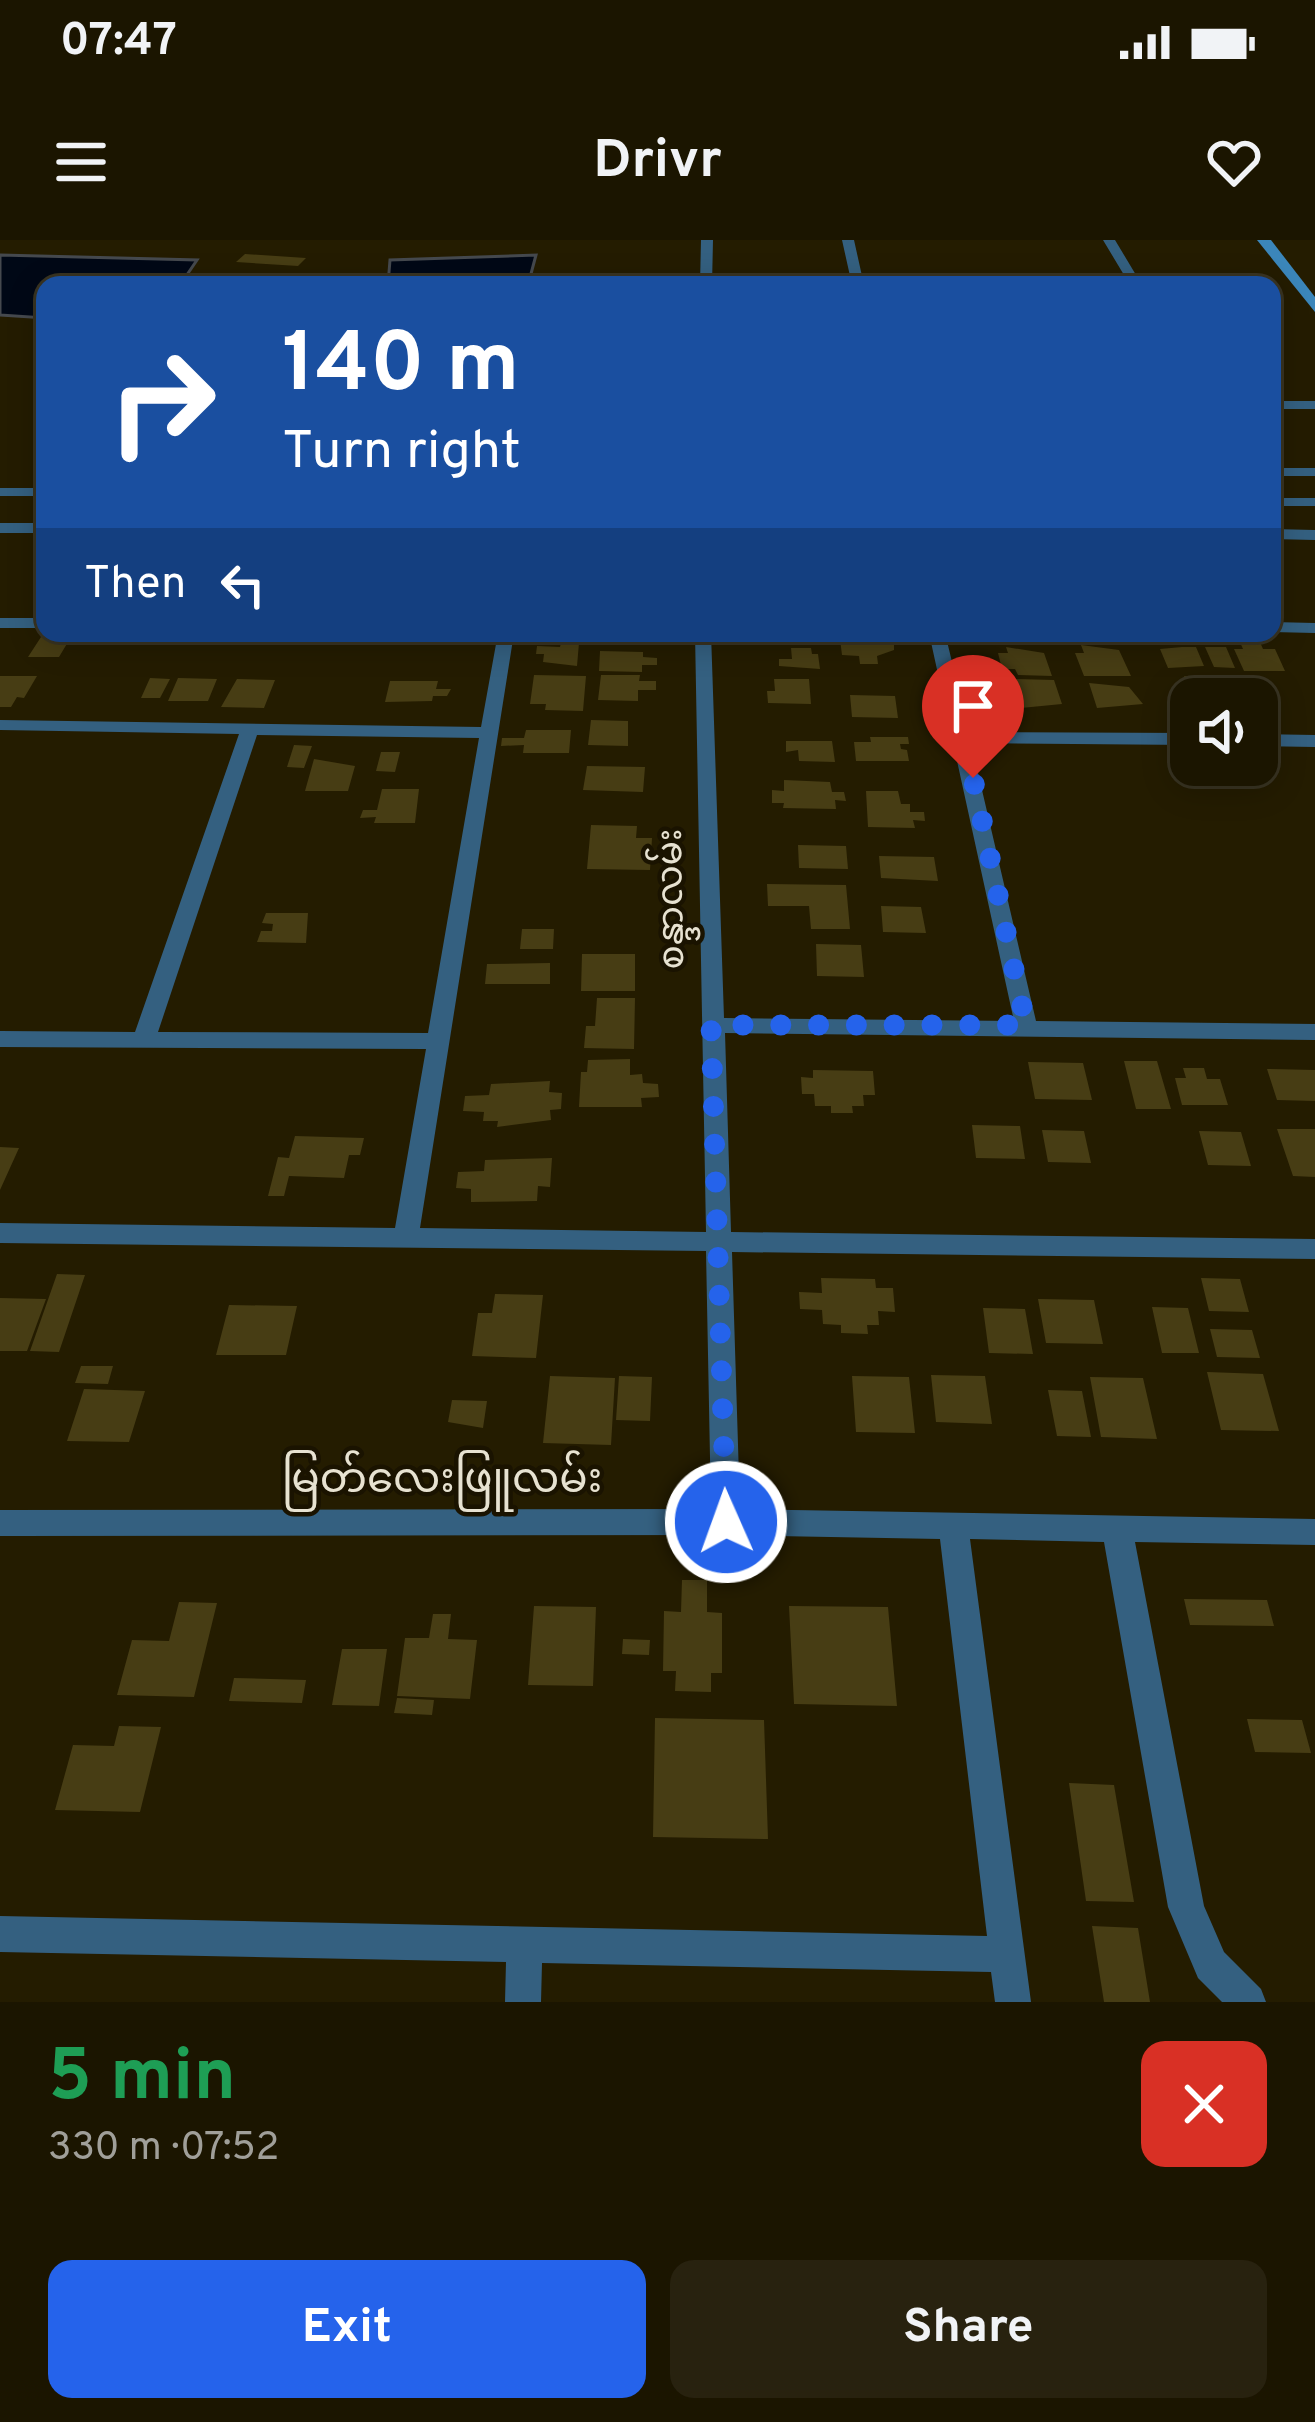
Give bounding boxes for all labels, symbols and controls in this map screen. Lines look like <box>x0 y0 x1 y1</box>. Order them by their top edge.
text: 07:47 <box>60 14 177 71</box>
text: Drivr <box>593 128 722 197</box>
icon: menu <box>48 129 114 195</box>
icon: heart <box>1201 129 1267 195</box>
text: 140 m <box>282 315 519 421</box>
icon: right <box>84 324 240 480</box>
text: Turn right <box>282 419 521 488</box>
icon: left <box>210 552 276 618</box>
text: Then <box>84 557 186 614</box>
pin <box>922 655 1024 778</box>
icon: arrive <box>940 673 1006 739</box>
map controls <box>1170 678 1278 786</box>
button: sound <box>1170 678 1278 786</box>
street label: စန္ဒာလမ်း <box>644 828 701 970</box>
street label: မြတ်လေးဖြူလမ်း <box>282 1450 602 1512</box>
position arrow <box>663 1459 789 1585</box>
text: 5 min <box>48 2034 236 2126</box>
button: close <box>1141 2041 1267 2167</box>
text: 330 m · 07:52 <box>48 2125 279 2174</box>
button: Exit <box>48 2260 646 2398</box>
button: Share <box>670 2260 1267 2398</box>

